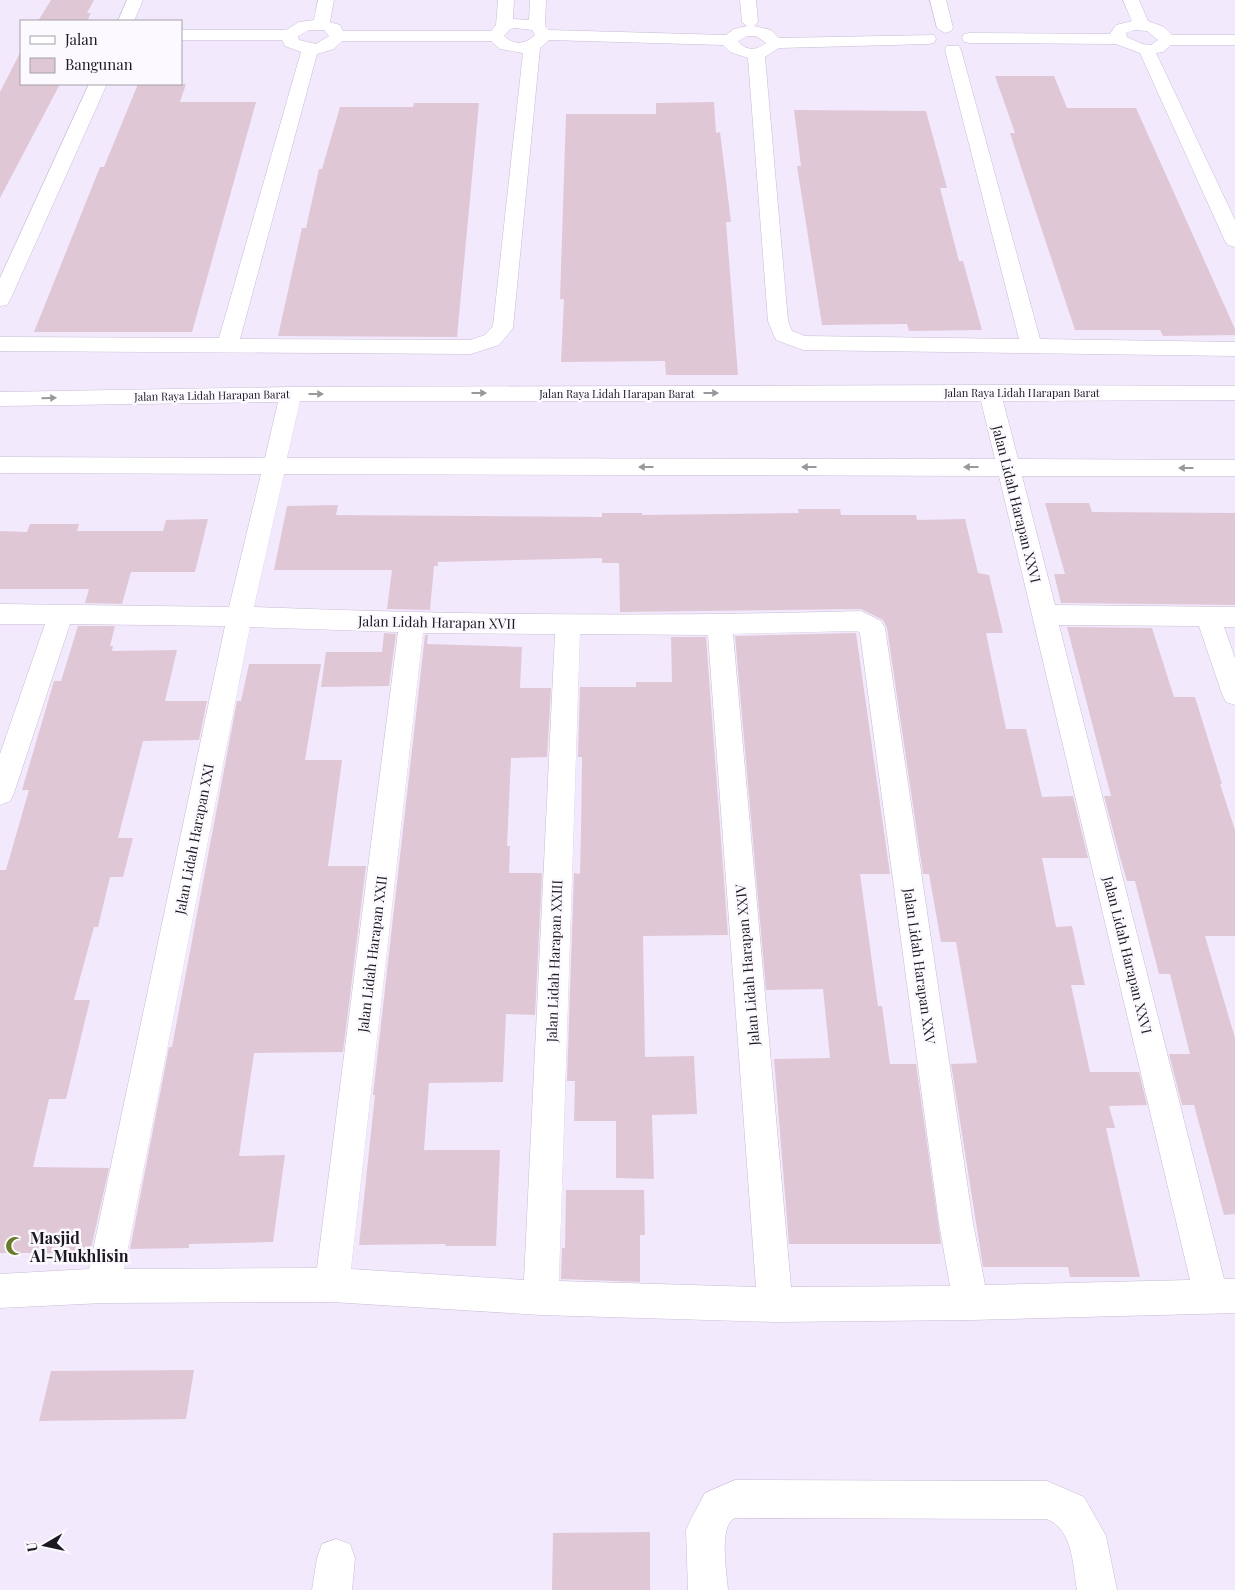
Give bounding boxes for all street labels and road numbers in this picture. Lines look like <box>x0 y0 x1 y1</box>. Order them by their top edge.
street label: Jalan Raya Lidah Harapan Barat <box>943 385 1100 400</box>
street label: Jalan Raya Lidah Harapan Barat <box>133 386 290 404</box>
street label: Jalan Raya Lidah Harapan Barat <box>538 386 695 401</box>
street label: Jalan Lidah Harapan XXVI <box>988 422 1046 585</box>
street label: Jalan Lidah Harapan XVII <box>357 611 516 633</box>
street label: Jalan Lidah Harapan XXI <box>170 762 218 917</box>
street label: Jalan Lidah Harapan XXVI <box>1099 873 1157 1036</box>
street label: Jalan Lidah Harapan XXII <box>353 874 391 1035</box>
street label: Jalan Lidah Harapan XXIII <box>542 879 566 1044</box>
street label: Jalan Lidah Harapan XXIV <box>730 883 764 1048</box>
street label: Jalan Lidah Harapan XXV <box>900 886 940 1045</box>

